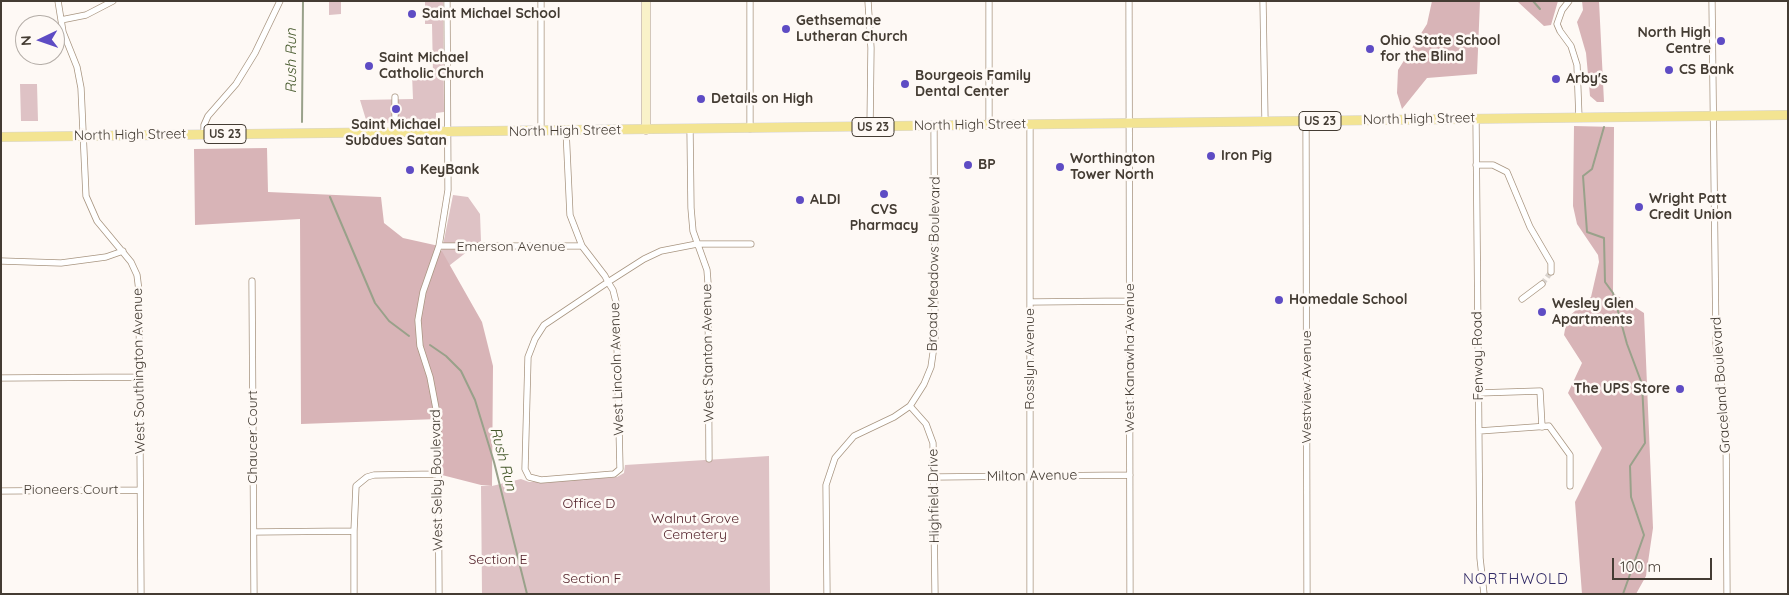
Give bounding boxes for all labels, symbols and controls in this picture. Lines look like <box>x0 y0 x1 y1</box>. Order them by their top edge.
place label: Saint Michael School <box>422 6 561 22</box>
marker: Saint Michael School <box>406 8 418 20</box>
place label: Gethsemane Lutheran Church <box>796 13 908 46</box>
north arrow <box>15 15 65 65</box>
marker: Gethsemane Lutheran Church <box>780 23 792 35</box>
place label: North High Centre <box>1638 25 1711 58</box>
water label: Rush Run <box>282 28 300 94</box>
place label: Ohio State School for the Blind <box>1380 33 1501 65</box>
text: N <box>17 35 35 46</box>
marker: North High Centre <box>1715 35 1727 47</box>
marker: Ohio State School for the Blind <box>1364 43 1376 55</box>
place label: Saint Michael Catholic Church <box>379 50 484 82</box>
marker: Saint Michael Catholic Church <box>363 60 375 72</box>
place label: CS Bank <box>1679 62 1734 78</box>
marker: CS Bank <box>1663 64 1675 76</box>
place label: Bourgeois Family Dental Center <box>915 68 1031 100</box>
place label: Arby's <box>1566 71 1608 87</box>
marker: Arby's <box>1550 73 1562 85</box>
marker: Bourgeois Family Dental Center <box>899 78 911 90</box>
place label: Details on High <box>711 91 813 107</box>
marker: Details on High <box>695 93 707 105</box>
marker: Saint Michael Subdues Satan <box>390 103 402 115</box>
street label: North High Street <box>1363 110 1475 128</box>
road number: US 23 <box>1299 112 1341 130</box>
street label: North High Street <box>914 116 1026 134</box>
place label: Saint Michael Subdues Satan <box>345 117 447 150</box>
road number: US 23 <box>852 118 894 136</box>
street label: North High Street <box>509 122 621 140</box>
road number: US 23 <box>204 125 246 144</box>
street label: North High Street <box>74 126 186 144</box>
place label: Iron Pig <box>1221 148 1272 164</box>
marker: Iron Pig <box>1205 150 1217 162</box>
place label: Worthington Tower North <box>1070 151 1155 184</box>
place label: BP <box>978 157 996 173</box>
marker: BP <box>962 159 974 171</box>
marker: Worthington Tower North <box>1054 161 1066 173</box>
place label: KeyBank <box>420 162 480 178</box>
marker: KeyBank <box>404 164 416 176</box>
street label: Broad Meadows Boulevard <box>924 176 944 352</box>
marker: CVS Pharmacy <box>878 188 890 200</box>
place label: Wright Patt Credit Union <box>1649 191 1732 223</box>
place label: ALDI <box>810 192 841 208</box>
marker: ALDI <box>794 194 806 206</box>
marker: Wright Patt Credit Union <box>1633 201 1645 213</box>
place label: CVS Pharmacy <box>850 202 918 234</box>
street label: Emerson Avenue <box>457 239 565 255</box>
street label: West Kanawha Avenue <box>1122 283 1138 433</box>
street label: West Stanton Avenue <box>698 284 718 422</box>
street label: West Southington Avenue <box>129 288 149 454</box>
place label: Homedale School <box>1289 292 1407 308</box>
marker: Homedale School <box>1273 294 1285 306</box>
place label: Wesley Glen Apartments <box>1552 296 1634 328</box>
street label: West Lincoln Avenue <box>606 302 628 436</box>
marker: Wesley Glen Apartments <box>1536 306 1548 318</box>
street label: Rosslyn Avenue <box>1022 308 1038 410</box>
street label: Fenway Road <box>1469 311 1487 401</box>
street label: Graceland Boulevard <box>1708 316 1734 454</box>
street label: Westview Avenue <box>1299 330 1315 444</box>
place label: The UPS Store <box>1573 381 1670 397</box>
marker: The UPS Store <box>1674 383 1686 395</box>
street label: Chaucer Court <box>245 390 261 484</box>
street label: West Selby Boulevard <box>427 409 447 551</box>
water label: Rush Run <box>486 425 520 493</box>
street label: Highfield Drive <box>925 448 943 544</box>
street label: Milton Avenue <box>987 467 1077 485</box>
street label: Pioneers Court <box>23 482 119 498</box>
park label: Office D <box>563 496 615 512</box>
park label: Walnut Grove Cemetery <box>651 511 739 544</box>
scale bar <box>1614 548 1714 580</box>
park label: Section E <box>468 552 528 568</box>
text: 100 m <box>1620 557 1661 576</box>
district label: NORTHWOLD <box>1462 570 1570 588</box>
park label: Section F <box>562 571 622 587</box>

